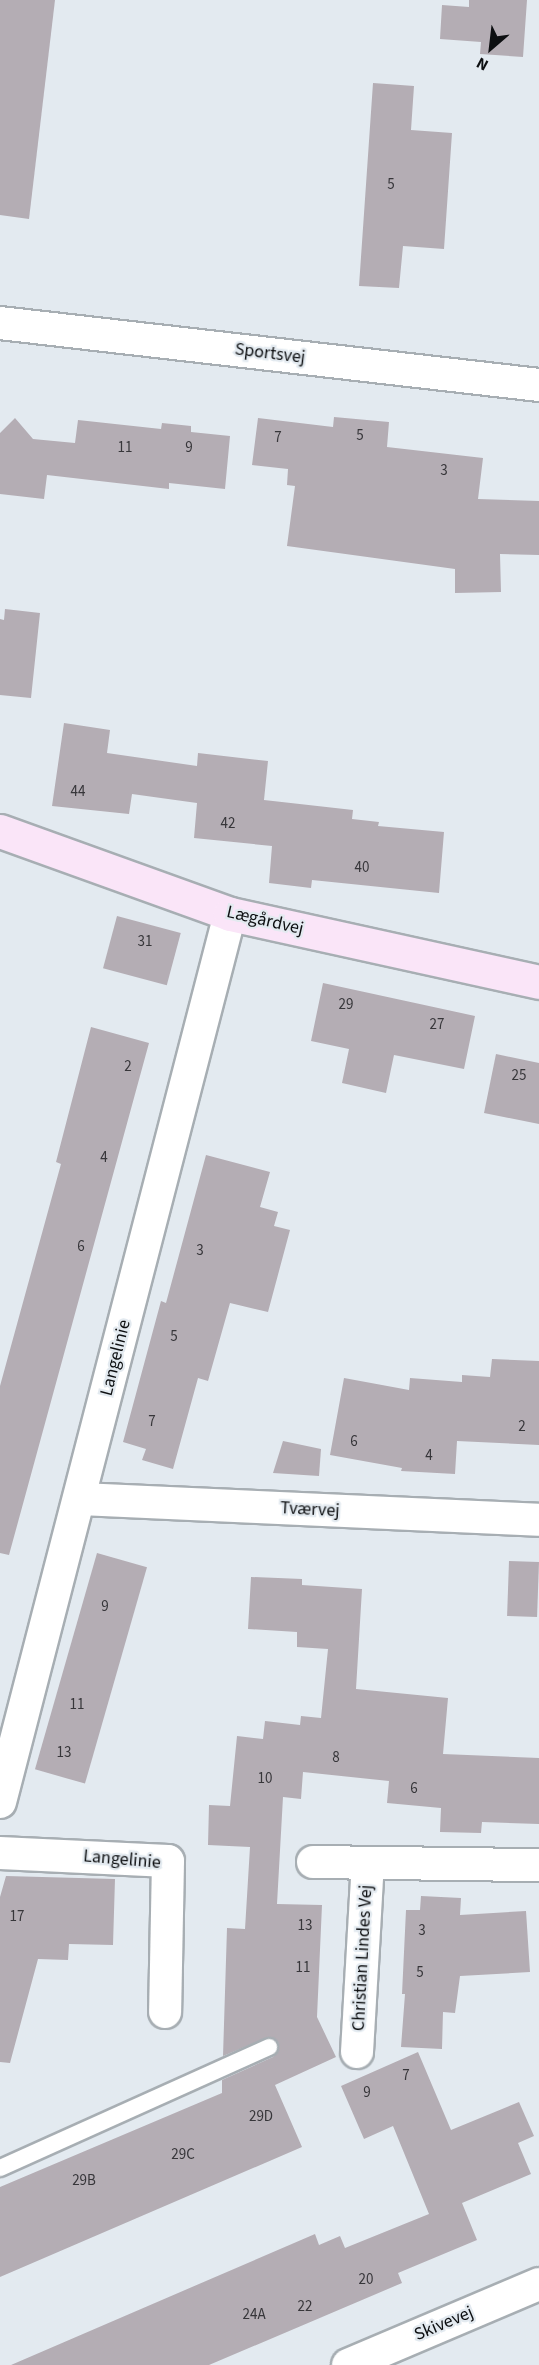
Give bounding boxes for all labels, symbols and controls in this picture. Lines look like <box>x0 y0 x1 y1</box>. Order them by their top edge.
north arrow <box>461 18 521 78</box>
text: N <box>473 52 492 76</box>
house number: 5 <box>387 176 395 194</box>
street label: Sportsvej <box>234 339 306 369</box>
house number: 5 <box>356 427 364 445</box>
house number: 7 <box>274 429 282 447</box>
house number: 11 <box>118 439 132 457</box>
house number: 9 <box>185 439 193 457</box>
house number: 3 <box>440 462 448 480</box>
house number: 44 <box>71 783 85 801</box>
house number: 42 <box>221 815 235 833</box>
house number: 40 <box>355 859 369 877</box>
street label: Lægårdvej <box>224 902 306 940</box>
house number: 31 <box>138 933 152 951</box>
house number: 29 <box>339 996 353 1014</box>
house number: 27 <box>430 1016 444 1034</box>
house number: 2 <box>124 1058 132 1076</box>
house number: 25 <box>512 1067 526 1085</box>
house number: 4 <box>100 1149 108 1167</box>
house number: 6 <box>77 1238 85 1256</box>
house number: 3 <box>196 1242 204 1260</box>
street label: Langelinie <box>96 1318 136 1398</box>
house number: 5 <box>170 1328 178 1346</box>
house number: 7 <box>148 1413 156 1431</box>
house number: 2 <box>518 1418 526 1436</box>
house number: 6 <box>350 1433 358 1451</box>
house number: 4 <box>425 1447 433 1465</box>
street label: Tværvej <box>280 1498 340 1522</box>
house number: 9 <box>101 1598 109 1616</box>
house number: 11 <box>70 1696 84 1714</box>
house number: 13 <box>57 1744 71 1762</box>
house number: 8 <box>332 1749 340 1767</box>
house number: 10 <box>258 1770 272 1788</box>
house number: 6 <box>410 1780 418 1798</box>
street label: Langelinie <box>82 1846 162 1874</box>
street label: Christian Lindes Vej <box>348 1884 378 2032</box>
house number: 17 <box>10 1908 24 1926</box>
house number: 13 <box>298 1917 312 1935</box>
house number: 3 <box>418 1922 426 1940</box>
house number: 11 <box>296 1959 310 1977</box>
house number: 5 <box>416 1964 424 1982</box>
house number: 7 <box>402 2067 410 2085</box>
house number: 9 <box>363 2084 371 2102</box>
house number: 29D <box>249 2108 273 2126</box>
house number: 29C <box>171 2146 195 2164</box>
house number: 29B <box>72 2172 96 2190</box>
house number: 20 <box>359 2271 373 2289</box>
house number: 22 <box>298 2298 312 2316</box>
street label: Skivevej <box>411 2302 477 2346</box>
house number: 24A <box>242 2306 266 2324</box>

